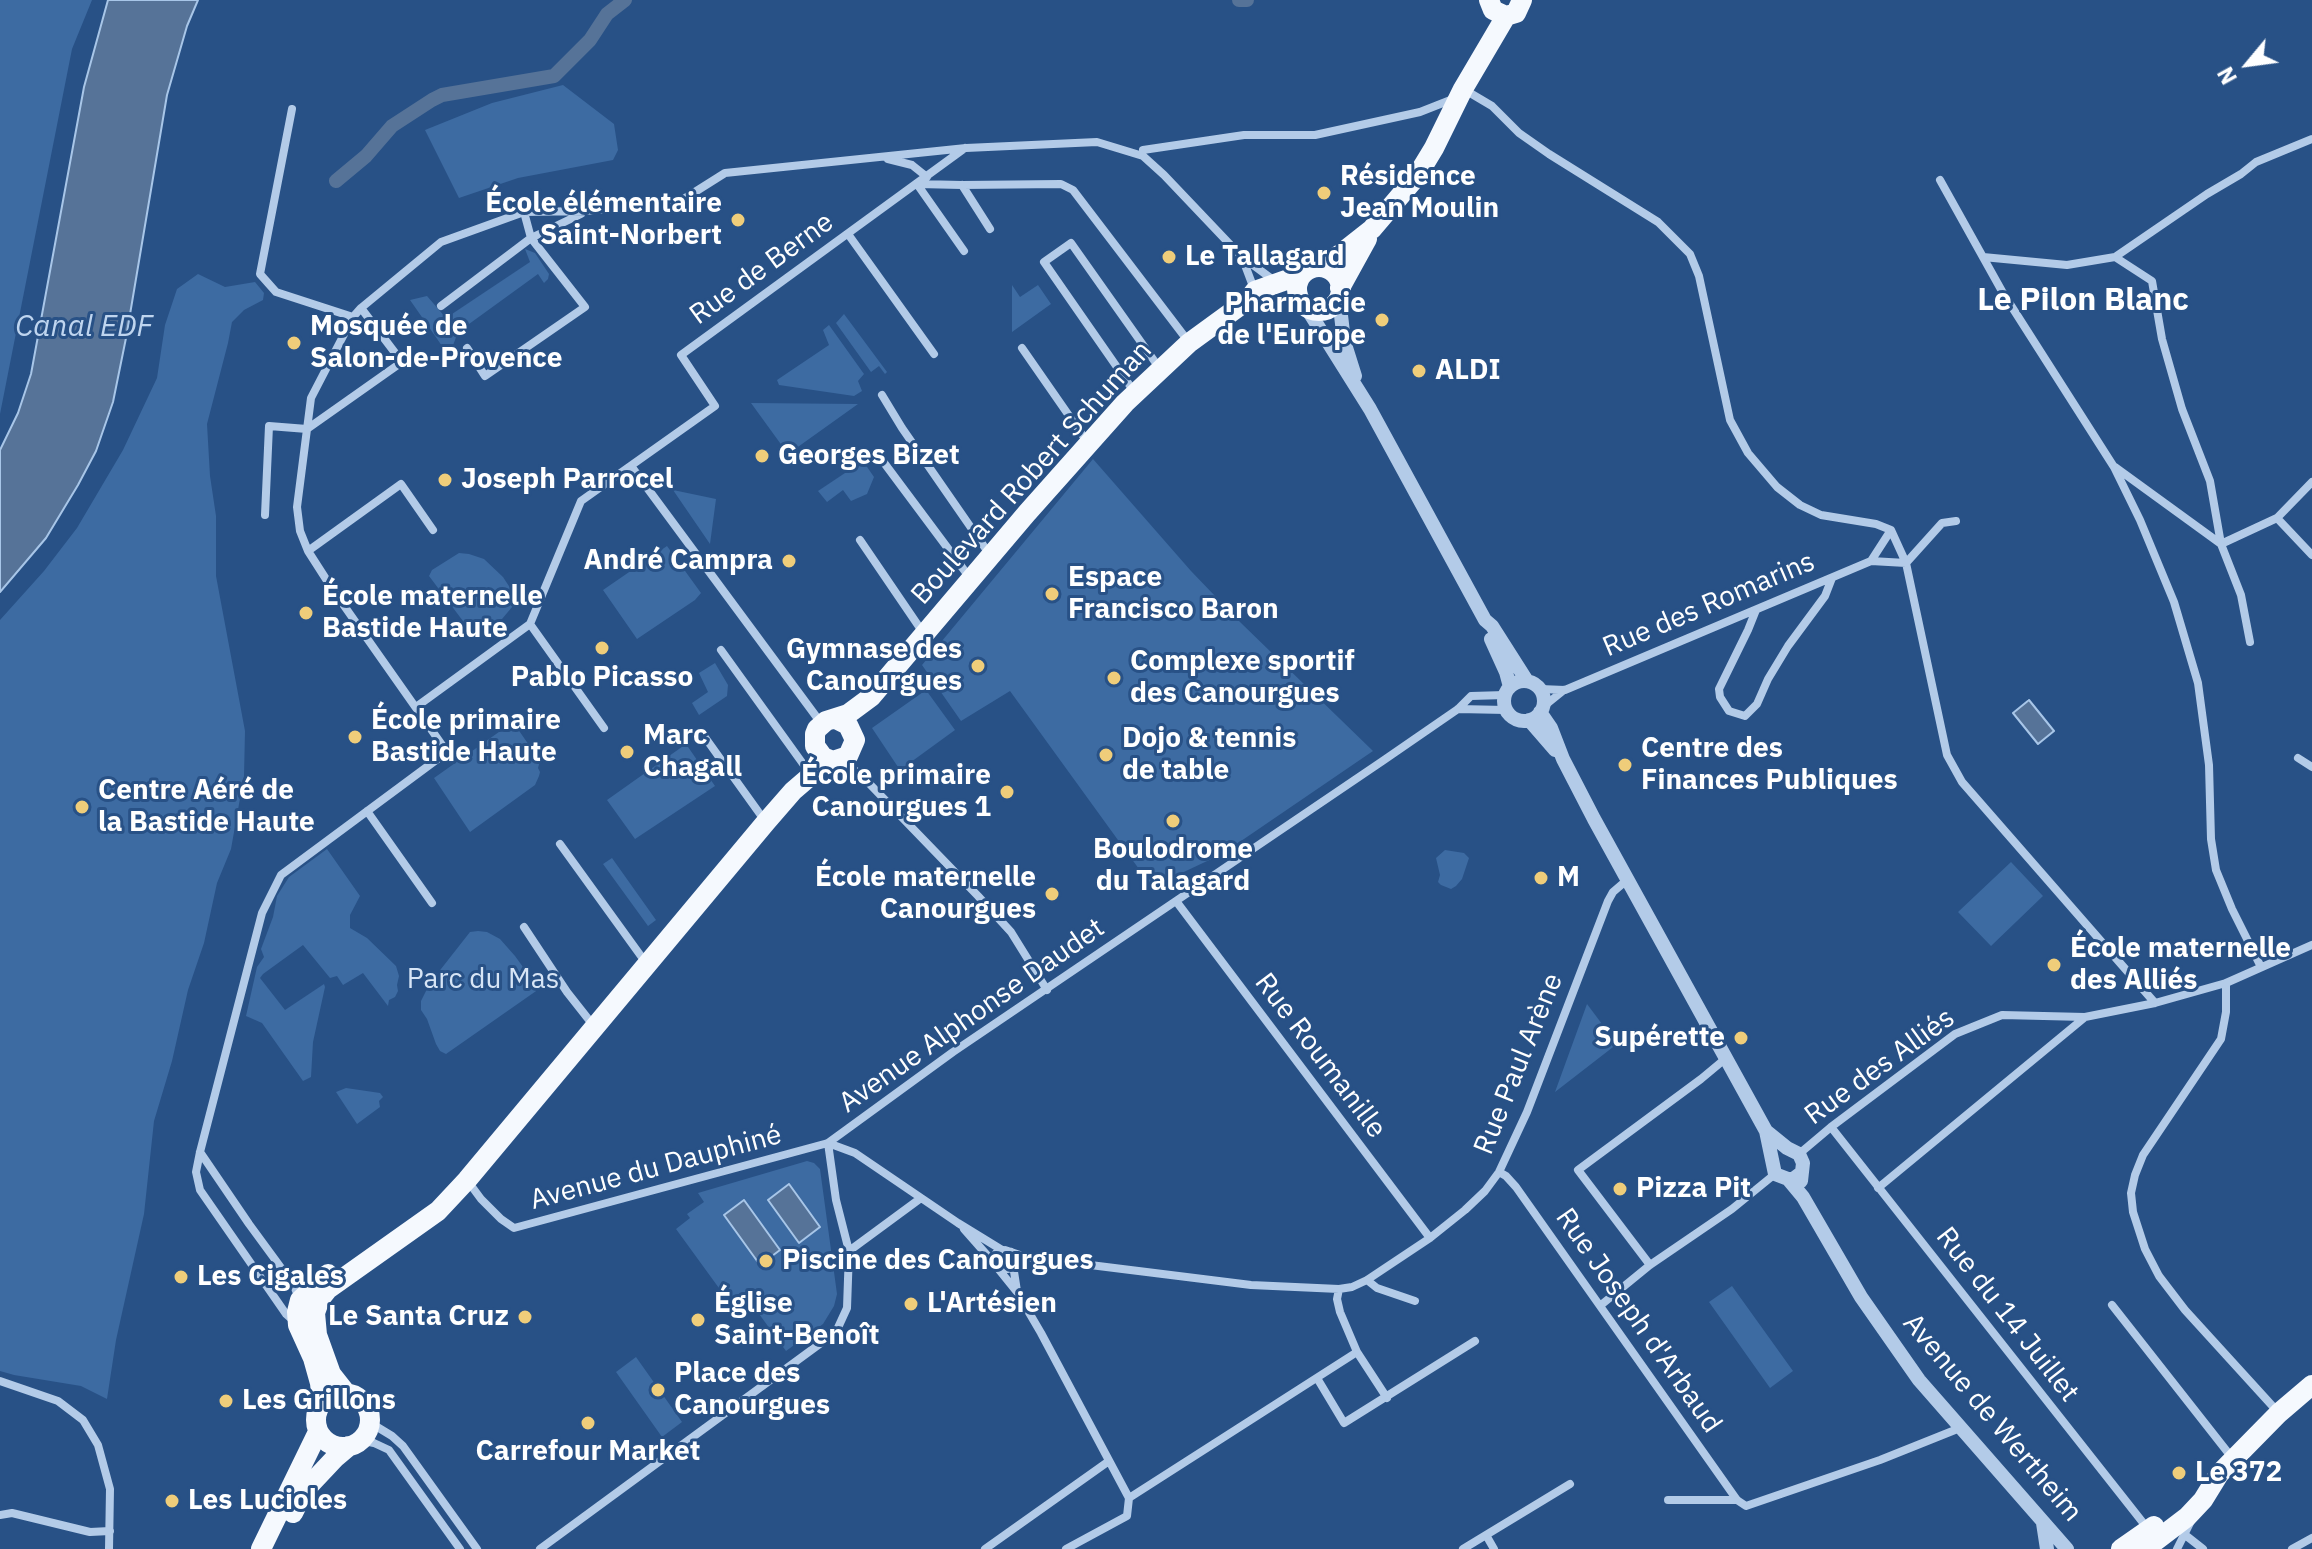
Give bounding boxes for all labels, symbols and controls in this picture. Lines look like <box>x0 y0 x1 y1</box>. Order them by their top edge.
north arrow <box>2208 24 2288 104</box>
text: N <box>2210 62 2243 90</box>
place label: Résidence Jean Moulin <box>1340 160 1499 226</box>
marker: Résidence Jean Moulin <box>1315 184 1333 202</box>
place label: École élémentaire Saint-Norbert <box>485 187 722 253</box>
street label: Rue de Berne <box>684 206 840 332</box>
marker: École élémentaire Saint-Norbert <box>729 211 747 229</box>
place label: Le Tallagard <box>1185 240 1344 274</box>
marker: Le Tallagard <box>1160 248 1178 266</box>
district label: Le Pilon Blanc <box>1977 282 2189 320</box>
place label: Pharmacie de l'Europe <box>1217 287 1366 353</box>
water label: Canal EDF <box>15 309 153 345</box>
place label: Mosquée de Salon-de-Provence <box>310 310 562 376</box>
marker: Pharmacie de l'Europe <box>1373 311 1391 329</box>
marker: Mosquée de Salon-de-Provence <box>285 334 303 352</box>
street label: Boulevard Robert Schuman <box>905 334 1159 612</box>
place label: ALDI <box>1435 354 1501 388</box>
marker: ALDI <box>1410 362 1428 380</box>
place label: Georges Bizet <box>778 439 960 473</box>
marker: Georges Bizet <box>753 447 771 465</box>
place label: Joseph Parrocel <box>461 463 673 497</box>
marker: Joseph Parrocel <box>436 471 454 489</box>
place label: André Campra <box>584 544 773 578</box>
street label: Rue des Romarins <box>1598 545 1820 665</box>
marker: André Campra <box>780 552 798 570</box>
place label: Espace Francisco Baron <box>1068 561 1279 627</box>
place label: École maternelle Bastide Haute <box>322 580 543 646</box>
marker: Espace Francisco Baron <box>1043 585 1061 603</box>
marker: École maternelle Bastide Haute <box>297 604 315 622</box>
place label: Gymnase des Canourgues <box>786 633 962 699</box>
marker: Pablo Picasso <box>593 639 611 657</box>
place label: Complexe sportif des Canourgues <box>1130 645 1355 711</box>
marker: Gymnase des Canourgues <box>969 657 987 675</box>
place label: Pablo Picasso <box>511 661 693 695</box>
marker: Complexe sportif des Canourgues <box>1105 669 1123 687</box>
place label: École primaire Bastide Haute <box>371 704 561 770</box>
place label: Marc Chagall <box>643 719 742 785</box>
place label: Dojo & tennis de table <box>1122 722 1296 788</box>
marker: École primaire Bastide Haute <box>346 728 364 746</box>
place label: Centre des Finances Publiques <box>1641 732 1898 798</box>
marker: Marc Chagall <box>618 743 636 761</box>
marker: Dojo & tennis de table <box>1097 746 1115 764</box>
marker: Centre des Finances Publiques <box>1616 756 1634 774</box>
place label: École primaire Canourgues 1 <box>801 759 991 825</box>
place label: Centre Aéré de la Bastide Haute <box>98 774 315 840</box>
marker: École primaire Canourgues 1 <box>998 783 1016 801</box>
marker: Centre Aéré de la Bastide Haute <box>73 798 91 816</box>
marker: Boulodrome du Talagard <box>1164 812 1182 830</box>
place label: Boulodrome du Talagard <box>1093 833 1253 899</box>
place label: École maternelle Canourgues <box>815 861 1036 927</box>
place label: M <box>1557 861 1580 895</box>
marker: M <box>1532 869 1550 887</box>
marker: École maternelle Canourgues <box>1043 885 1061 903</box>
street label: Avenue Alphonse Daudet <box>833 912 1111 1120</box>
place label: École maternelle des Alliés <box>2070 932 2291 998</box>
marker: École maternelle des Alliés <box>2045 956 2063 974</box>
park label: Parc du Mas <box>407 963 559 997</box>
street label: Rue Roumanille <box>1247 967 1393 1145</box>
street label: Rue Paul Arène <box>1467 969 1571 1159</box>
street label: Rue des Alliés <box>1799 1001 1961 1133</box>
place label: Supérette <box>1594 1021 1725 1055</box>
marker: Supérette <box>1732 1029 1750 1047</box>
street label: Avenue du Dauphiné <box>527 1118 785 1218</box>
place label: Pizza Pit <box>1636 1172 1751 1206</box>
marker: Pizza Pit <box>1611 1180 1629 1198</box>
street label: Rue Joseph d'Arbaud <box>1548 1202 1728 1440</box>
street label: Rue du 14 Juillet <box>1928 1221 2086 1409</box>
place label: Piscine des Canourgues <box>782 1244 1094 1278</box>
marker: Piscine des Canourgues <box>757 1252 775 1270</box>
place label: Les Cigales <box>197 1260 344 1294</box>
marker: Les Cigales <box>172 1268 190 1286</box>
place label: Église Saint-Benoît <box>714 1287 879 1353</box>
place label: L'Artésien <box>927 1287 1057 1321</box>
marker: L'Artésien <box>902 1295 920 1313</box>
place label: Le Santa Cruz <box>328 1300 509 1334</box>
street label: Avenue de Wertheim <box>1895 1307 2089 1529</box>
marker: Le Santa Cruz <box>516 1308 534 1326</box>
marker: Église Saint-Benoît <box>689 1311 707 1329</box>
place label: Place des Canourgues <box>674 1357 830 1423</box>
marker: Place des Canourgues <box>649 1381 667 1399</box>
place label: Les Grillons <box>242 1384 396 1418</box>
marker: Les Grillons <box>217 1392 235 1410</box>
marker: Carrefour Market <box>579 1414 597 1432</box>
place label: Carrefour Market <box>476 1435 700 1469</box>
place label: Le 372 <box>2195 1456 2282 1490</box>
marker: Le 372 <box>2170 1464 2188 1482</box>
place label: Les Lucioles <box>188 1484 347 1518</box>
marker: Les Lucioles <box>163 1492 181 1510</box>

